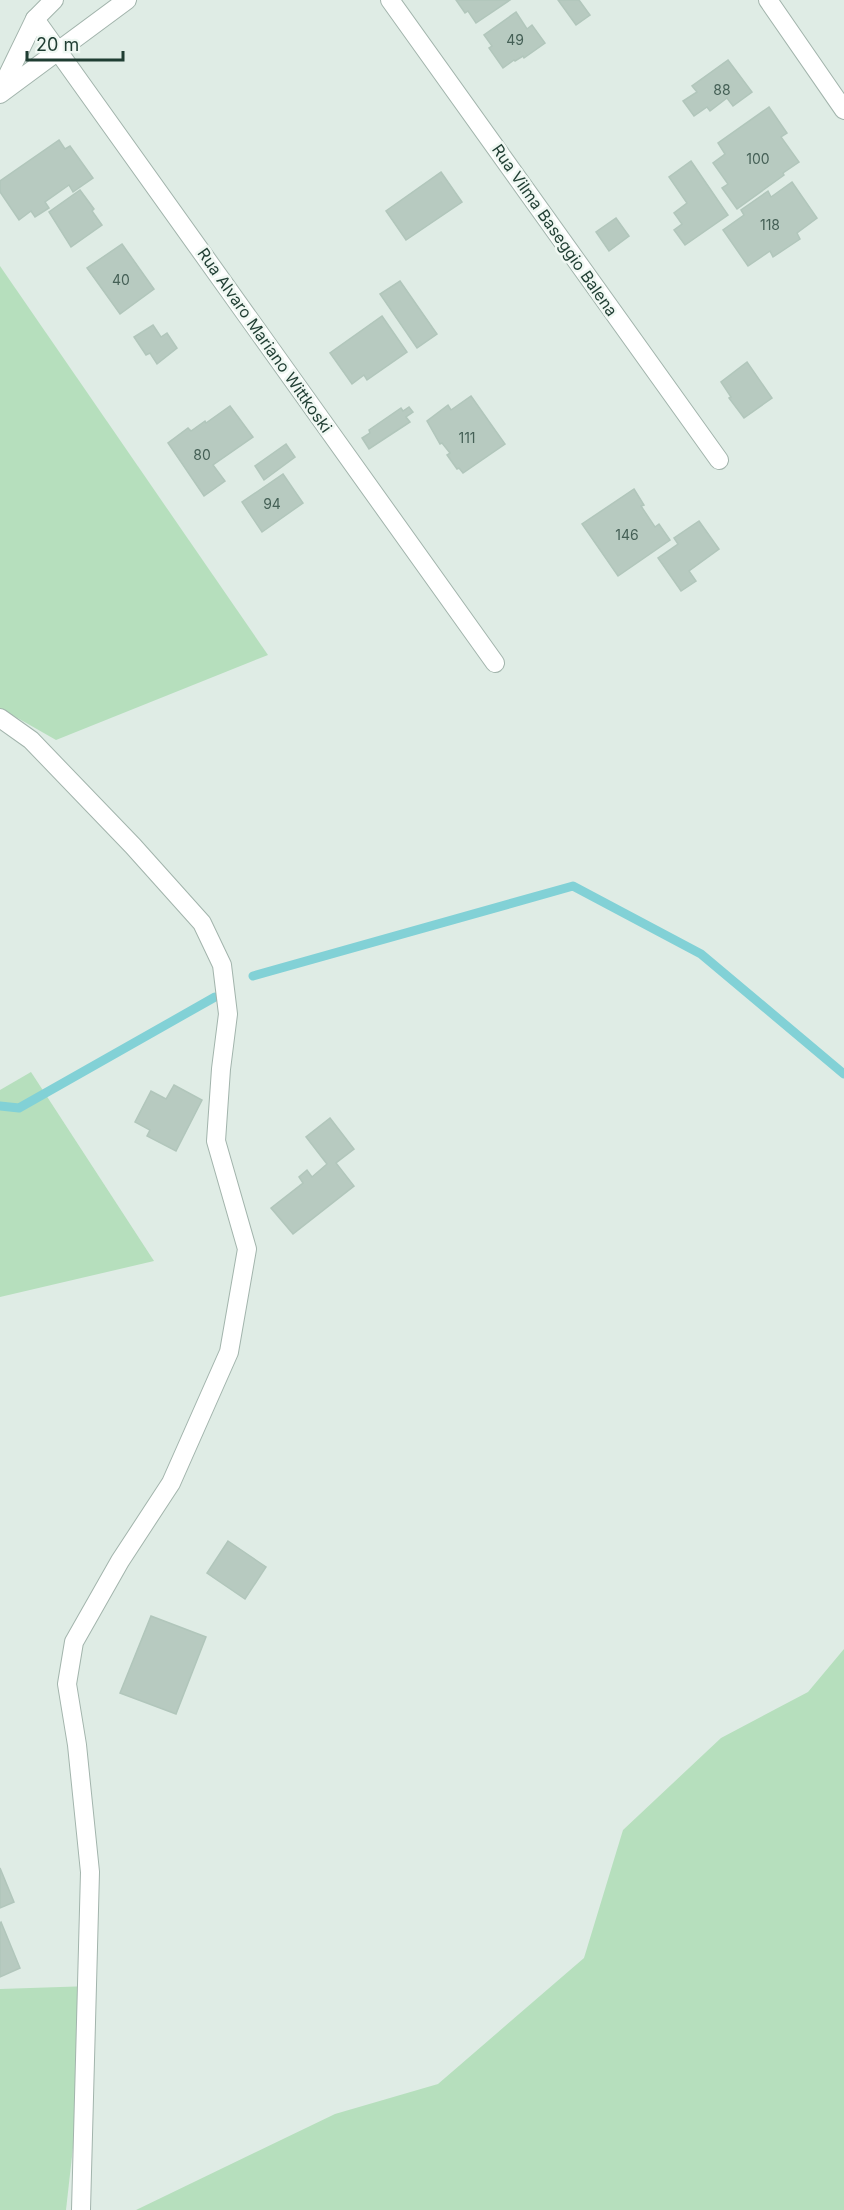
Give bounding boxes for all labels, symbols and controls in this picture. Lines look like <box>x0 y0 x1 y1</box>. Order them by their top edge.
scale bar <box>27 24 123 62</box>
house number: 49 <box>506 31 524 48</box>
text: 20 m <box>36 34 79 55</box>
house number: 88 <box>713 81 731 98</box>
street label: Rua Vilma Baseggio Balena <box>488 140 622 320</box>
house number: 100 <box>746 150 770 167</box>
house number: 118 <box>760 216 780 233</box>
street label: Rua Alvaro Mariano Wittkoski <box>193 244 337 436</box>
house number: 40 <box>112 271 130 288</box>
house number: 111 <box>458 429 476 446</box>
house number: 80 <box>193 446 211 463</box>
house number: 94 <box>263 495 281 512</box>
house number: 146 <box>615 526 639 543</box>

